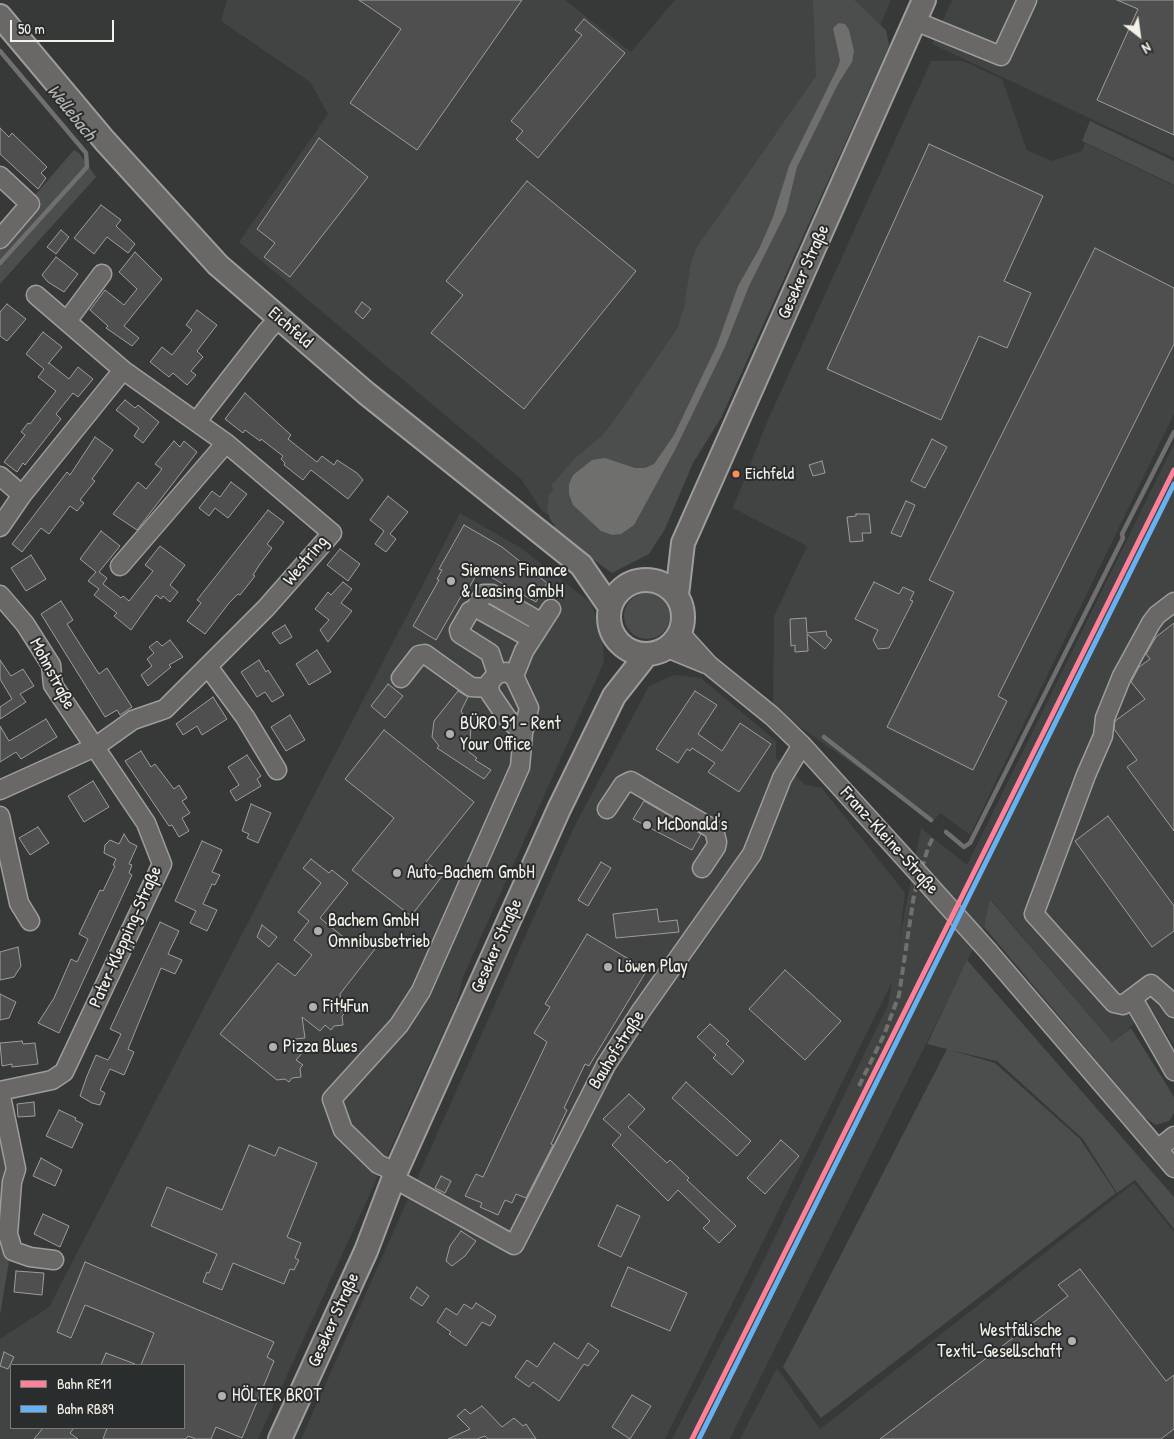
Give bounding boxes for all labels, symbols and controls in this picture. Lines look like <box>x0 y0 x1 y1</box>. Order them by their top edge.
scale bar <box>12 10 116 42</box>
north arrow <box>1114 10 1164 60</box>
text: 50 m <box>18 18 45 39</box>
text: N <box>1139 38 1155 59</box>
water label: Wellebach <box>41 80 101 146</box>
street label: Geseker Straße <box>774 222 834 322</box>
street label: Eichfeld <box>263 303 317 353</box>
place label: Eichfeld <box>745 464 794 484</box>
marker: Eichfeld <box>731 469 741 479</box>
street label: Westring <box>279 532 333 590</box>
place label: Siemens Finance & Leasing GmbH <box>461 560 567 602</box>
marker: Siemens Finance & Leasing GmbH <box>445 575 457 587</box>
street label: Mohnstraße <box>24 635 80 713</box>
place label: BÜRO 51 - Rent Your Office <box>460 713 561 756</box>
marker: BÜRO 51 - Rent Your Office <box>444 728 456 740</box>
street label: Franz-Kleine-Straße <box>835 783 943 899</box>
place label: McDonald's <box>657 814 727 836</box>
marker: McDonald's <box>641 819 653 831</box>
place label: Auto-Bachem GmbH <box>407 862 535 884</box>
street label: Pater-Klepping-Straße <box>85 863 167 1011</box>
marker: Auto-Bachem GmbH <box>391 867 403 879</box>
street label: Geseker Straße <box>467 896 527 996</box>
place label: Bachem GmbH Omnibusbetrieb <box>328 910 430 952</box>
marker: Bachem GmbH Omnibusbetrieb <box>312 925 324 937</box>
place label: Löwen Play <box>618 956 688 978</box>
marker: Löwen Play <box>602 961 614 973</box>
place label: Fit4Fun <box>323 996 369 1018</box>
marker: Fit4Fun <box>307 1001 319 1013</box>
street label: Bauhofstraße <box>584 1007 650 1093</box>
place label: Pizza Blues <box>283 1036 358 1058</box>
marker: Pizza Blues <box>267 1041 279 1053</box>
street label: Geseker Straße <box>304 1270 364 1370</box>
place label: Westfälische Textil-Gesellschaft <box>937 1320 1062 1362</box>
marker: Westfälische Textil-Gesellschaft <box>1066 1335 1078 1347</box>
legend <box>10 1364 185 1429</box>
text: Bahn RE11 <box>57 1373 111 1394</box>
place label: HÖLTER BROT <box>232 1385 322 1407</box>
marker: HÖLTER BROT <box>216 1390 228 1402</box>
text: Bahn RB89 <box>57 1398 113 1419</box>

